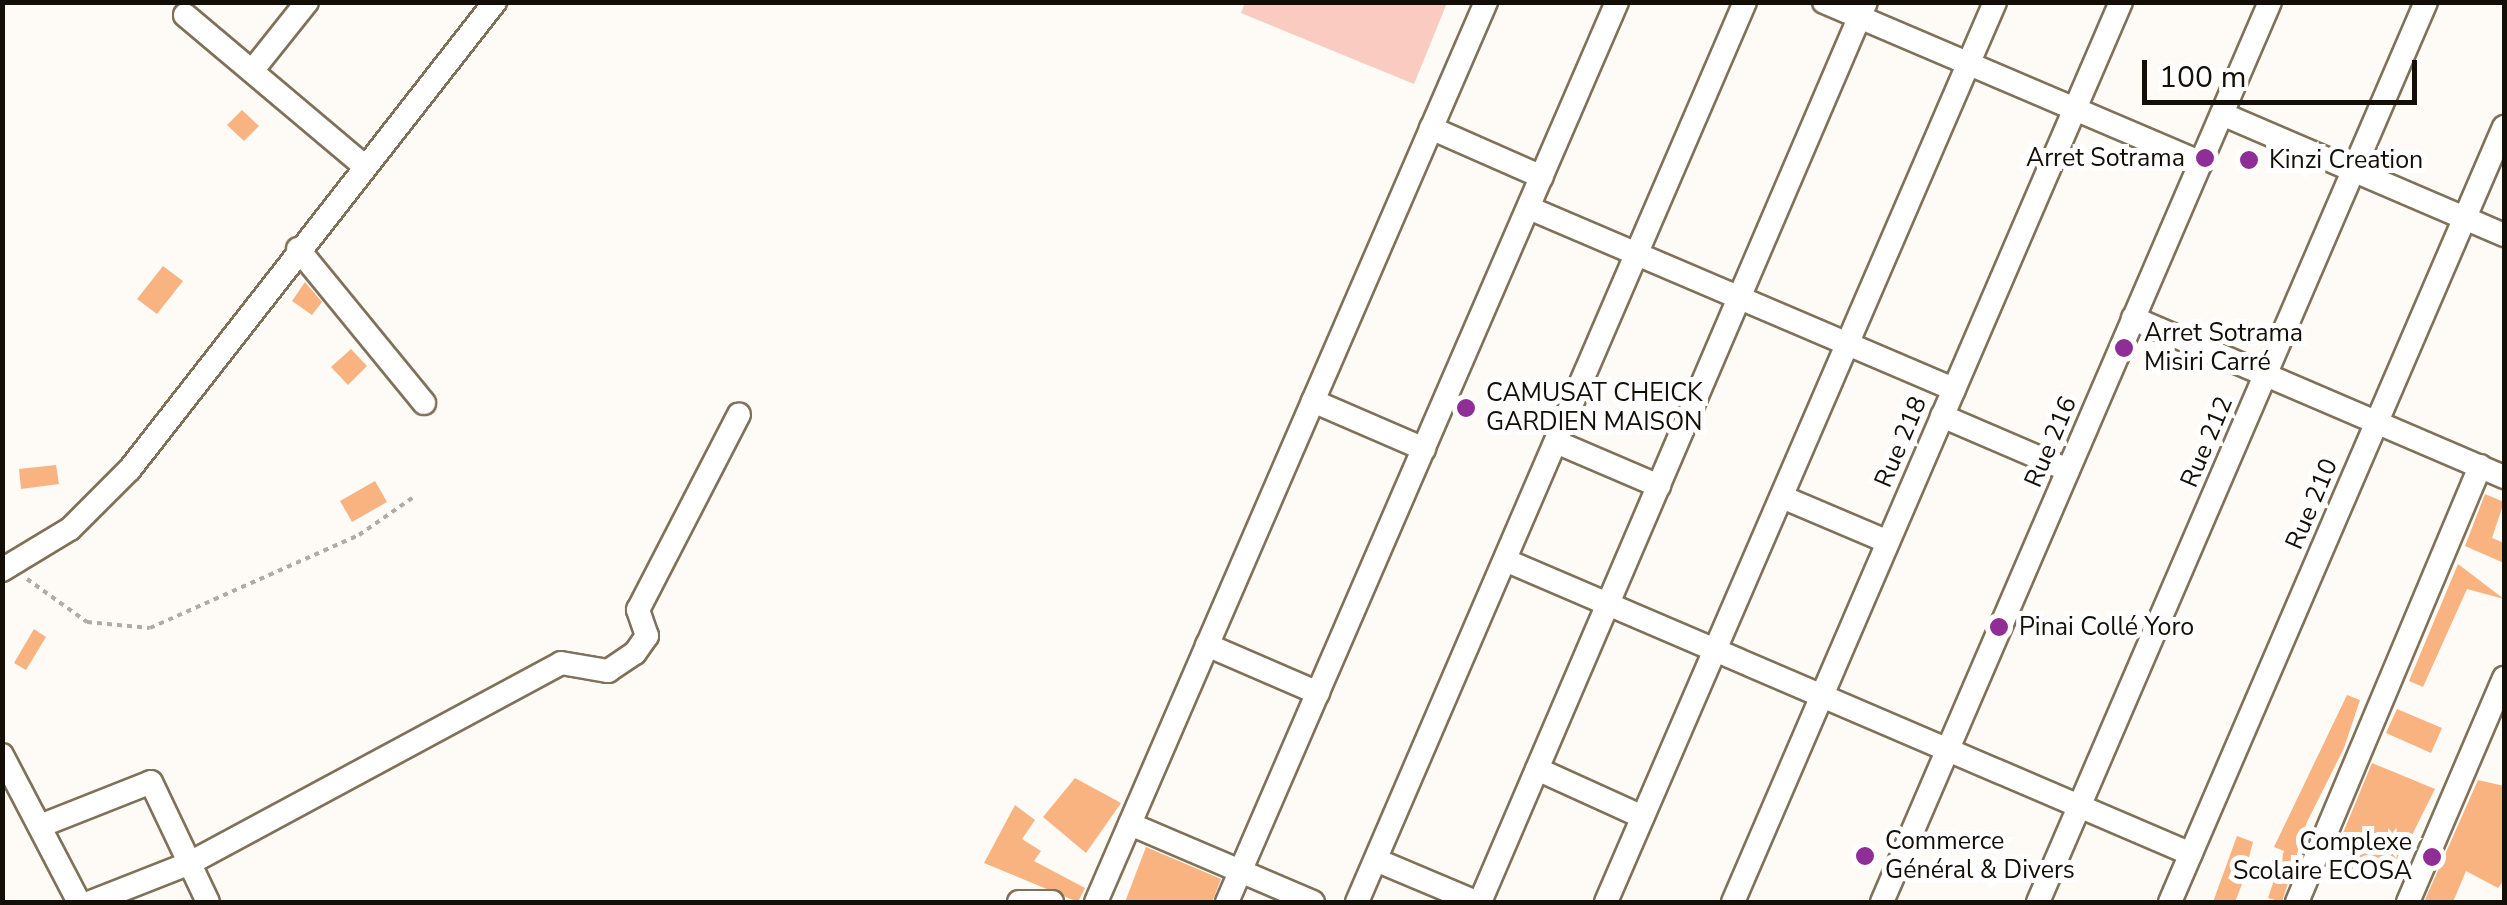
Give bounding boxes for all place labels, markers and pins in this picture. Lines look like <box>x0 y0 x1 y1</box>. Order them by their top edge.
place label: Arret Sotrama <box>2026 143 2185 173</box>
place label: Kinzi Creation <box>2269 145 2423 175</box>
marker: Arret Sotrama <box>2194 147 2216 169</box>
marker: Kinzi Creation <box>2238 149 2260 171</box>
place label: Arret Sotrama Misiri Carré <box>2144 319 2303 378</box>
marker: Arret Sotrama Misiri Carré <box>2113 337 2135 359</box>
place label: CAMUSAT CHEICK GARDIEN MAISON <box>1486 379 1703 438</box>
marker: CAMUSAT CHEICK GARDIEN MAISON <box>1455 397 1477 419</box>
place label: Pinai Collé Yoro <box>2019 612 2194 642</box>
marker: Pinai Collé Yoro <box>1988 616 2010 638</box>
place label: Commerce Général & Divers <box>1885 827 2075 886</box>
place label: Complexe Scolaire ECOSA <box>2233 828 2412 887</box>
marker: Commerce Général & Divers <box>1854 845 1876 867</box>
marker: Complexe Scolaire ECOSA <box>2421 846 2443 868</box>

